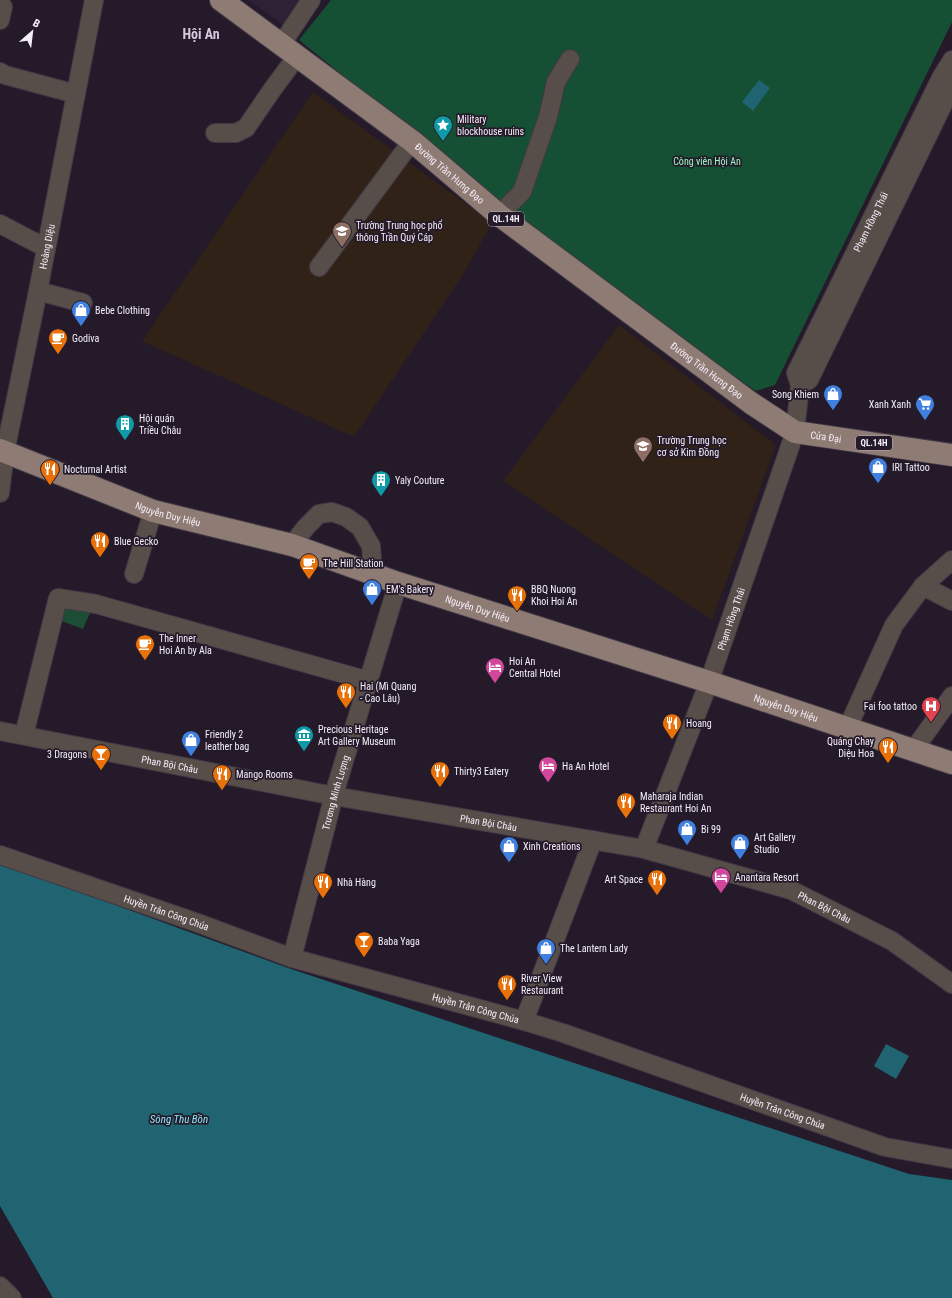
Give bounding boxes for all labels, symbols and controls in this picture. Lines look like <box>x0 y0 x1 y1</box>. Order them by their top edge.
north arrow <box>12 12 52 52</box>
text: B <box>31 16 42 31</box>
district label: Hội An <box>182 26 220 42</box>
place icon: Military blockhouse ruins <box>432 114 454 142</box>
place label: Military blockhouse ruins <box>457 114 525 137</box>
street label: Đường Trần Hưng Đạo <box>413 141 487 206</box>
park label: Công viên Hội An <box>673 156 741 168</box>
street label: Phạm Hồng Thái <box>851 190 890 254</box>
road number: QL.14H <box>488 212 524 226</box>
place label: Trường Trung học phổ thông Trần Quý Cáp <box>356 219 443 243</box>
school or university icon: Trường Trung học phổ thông Trần Quý Cáp <box>331 220 353 248</box>
street label: Hoàng Diệu <box>37 223 56 270</box>
shop icon: Bebe Clothing <box>70 299 92 327</box>
place label: Bebe Clothing <box>95 305 150 316</box>
cafe icon: Godiva <box>47 327 69 355</box>
place label: Godiva <box>72 333 99 344</box>
street label: Đường Trần Hưng Đạo <box>669 340 745 401</box>
shop icon: Song Khiem <box>822 383 844 411</box>
place label: Song Khiem <box>772 389 819 400</box>
supermarket icon: Xanh Xanh <box>914 393 936 421</box>
place label: Xanh Xanh <box>869 399 911 410</box>
building icon: Hội quán Triều Châu <box>114 413 136 441</box>
place label: Hội quán Triều Châu <box>139 413 181 436</box>
street label: Cửa Đại <box>810 429 842 445</box>
school or university icon: Trường Trung học cơ sở Kim Đồng <box>632 435 654 463</box>
place label: Trường Trung học cơ sở Kim Đồng <box>657 435 727 458</box>
road number: QL.14H <box>856 436 892 450</box>
shop icon: IRI Tattoo <box>867 456 889 484</box>
restaurant icon: Nocturnal Artist <box>39 458 61 486</box>
place label: IRI Tattoo <box>892 462 930 473</box>
place label: Nocturnal Artist <box>64 464 127 475</box>
building icon: Yaly Couture <box>370 469 392 497</box>
place label: Yaly Couture <box>395 475 445 486</box>
street label: Nguyễn Duy Hiệu <box>134 499 202 528</box>
restaurant icon: Blue Gecko <box>89 530 111 558</box>
place label: Blue Gecko <box>114 536 158 547</box>
cafe icon: The Hill Station <box>298 552 320 580</box>
place label: The Hill Station <box>323 558 384 569</box>
shop icon: EM's Bakery <box>361 578 383 606</box>
place label: EM's Bakery <box>386 584 433 595</box>
restaurant icon: BBQ Nuong Khoi Hoi An <box>506 584 528 612</box>
place label: BBQ Nuong Khoi Hoi An <box>531 584 577 607</box>
street label: Phạm Hồng Thái <box>715 586 747 651</box>
street label: Nguyễn Duy Hiệu <box>444 593 511 624</box>
cafe icon: The Inner Hoi An by Ala <box>134 633 156 661</box>
place label: The Inner Hoi An by Ala <box>159 633 212 656</box>
hotel icon: Hoi An Central Hotel <box>484 656 506 684</box>
place label: Hoi An Central Hotel <box>509 656 561 679</box>
restaurant icon: Hai (Mì Quang - Cao Lâu) <box>335 681 357 709</box>
place label: Hai (Mì Quang - Cao Lâu) <box>360 681 416 705</box>
street label: Nguyễn Duy Hiệu <box>753 692 820 724</box>
hospital icon: Fai foo tattoo <box>920 695 942 723</box>
place label: Fai foo tattoo <box>864 701 917 712</box>
restaurant icon: Hoang <box>661 712 683 740</box>
place label: Hoang <box>686 718 712 729</box>
museum icon: Precious Heritage Art Gallery Museum <box>293 724 315 752</box>
place label: Precious Heritage Art Gallery Museum <box>318 724 396 747</box>
shop icon: Friendly 2 leather bag <box>180 729 202 757</box>
place label: Friendly 2 leather bag <box>205 729 249 752</box>
place label: Quáng Chay Diệu Hoa <box>827 736 874 760</box>
restaurant icon: Quáng Chay Diệu Hoa <box>877 736 899 764</box>
bar icon: 3 Dragons <box>90 743 112 771</box>
place label: 3 Dragons <box>47 749 87 760</box>
street label: Phan Bội Châu <box>141 753 199 775</box>
street label: Trương Minh Lượng <box>320 754 351 831</box>
hotel icon: Ha An Hotel <box>537 755 559 783</box>
restaurant icon: Thirty3 Eatery <box>429 760 451 788</box>
place label: Ha An Hotel <box>562 761 609 772</box>
restaurant icon: Mango Rooms <box>211 763 233 791</box>
place label: Thirty3 Eatery <box>454 766 509 777</box>
place label: Mango Rooms <box>236 769 293 780</box>
restaurant icon: Maharaja Indian Restaurant Hoi An <box>615 791 637 819</box>
place label: Maharaja Indian Restaurant Hoi An <box>640 791 711 814</box>
street label: Phan Bội Châu <box>459 812 518 833</box>
shop icon: Bi 99 <box>676 818 698 846</box>
place label: Bi 99 <box>701 824 721 835</box>
shop icon: Art Gallery Studio <box>729 832 751 860</box>
place label: Art Gallery Studio <box>754 832 796 855</box>
shop icon: Xinh Creations <box>498 835 520 863</box>
place label: Xinh Creations <box>523 841 581 852</box>
hotel icon: Anantara Resort <box>710 866 732 894</box>
restaurant icon: Art Space <box>646 868 668 896</box>
restaurant icon: Nhà Hàng <box>312 871 334 899</box>
place label: Anantara Resort <box>735 872 799 883</box>
place label: Art Space <box>604 874 643 885</box>
place label: Nhà Hàng <box>337 877 376 888</box>
street label: Phan Bội Châu <box>796 889 853 925</box>
street label: Huyền Trân Công Chúa <box>122 892 211 932</box>
bar icon: Baba Yaga <box>353 930 375 958</box>
place label: Baba Yaga <box>378 936 420 947</box>
shop icon: The Lantern Lady <box>535 937 557 965</box>
place label: The Lantern Lady <box>560 943 628 954</box>
restaurant icon: River View Restaurant <box>496 973 518 1001</box>
place label: River View Restaurant <box>521 973 564 996</box>
street label: Huyền Trân Công Chúa <box>431 991 520 1025</box>
street label: Huyền Trân Công Chúa <box>739 1091 827 1131</box>
water label: Sông Thu Bồn <box>150 1113 208 1126</box>

